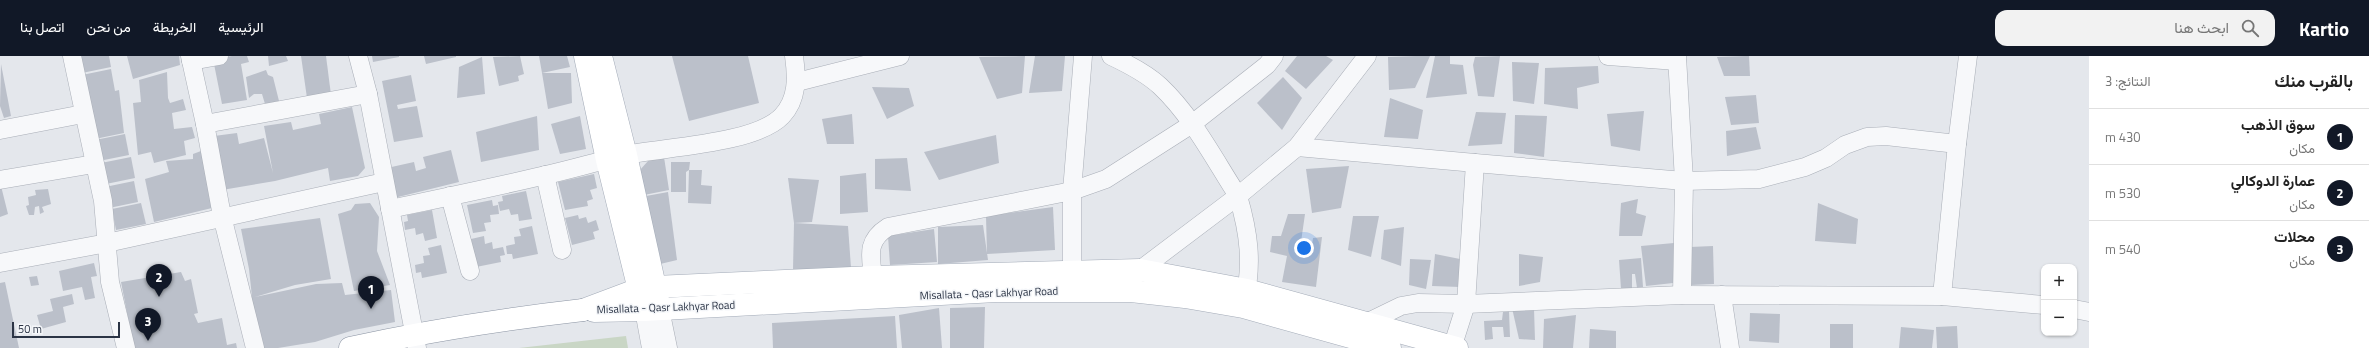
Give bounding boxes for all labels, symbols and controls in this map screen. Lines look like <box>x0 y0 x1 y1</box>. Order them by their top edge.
search box <box>1995 10 2275 46</box>
text: Kartio <box>2299 14 2349 43</box>
text: اتصل بنا <box>20 16 65 37</box>
text: من نحن <box>87 16 131 37</box>
text: الخريطة <box>153 16 196 37</box>
text: الرئيسية <box>218 16 263 37</box>
text: ابحث هنا <box>2174 16 2229 39</box>
icon: search <box>2239 17 2261 39</box>
text: بالقرب منك <box>2275 68 2353 94</box>
text: النتائج: 3 <box>2105 71 2150 91</box>
text: سوق الذهب <box>2241 113 2315 136</box>
text: 430 m <box>2105 127 2141 147</box>
text: 1 <box>2336 127 2344 147</box>
text: مكان <box>2289 138 2315 158</box>
text: عمارة الدوكالي <box>2231 169 2315 192</box>
text: 530 m <box>2105 183 2141 203</box>
text: 2 <box>2336 183 2344 203</box>
text: مكان <box>2289 194 2315 214</box>
text: محلات <box>2274 225 2315 248</box>
your location <box>1294 238 1314 258</box>
text: 540 m <box>2105 239 2141 259</box>
text: 3 <box>2336 239 2344 259</box>
text: مكان <box>2289 250 2315 270</box>
pin: 2 <box>146 264 172 297</box>
map controls <box>2041 264 2077 336</box>
button: + <box>2041 264 2077 300</box>
pin: 1 <box>358 276 384 309</box>
street label: Misallata - Qasr Lakhyar Road <box>919 283 1059 303</box>
street label: Misallata - Qasr Lakhyar Road <box>596 297 736 317</box>
button: − <box>2041 300 2077 336</box>
pin: 3 <box>135 308 161 341</box>
scale bar <box>12 320 120 339</box>
text: 50 m <box>18 321 42 337</box>

